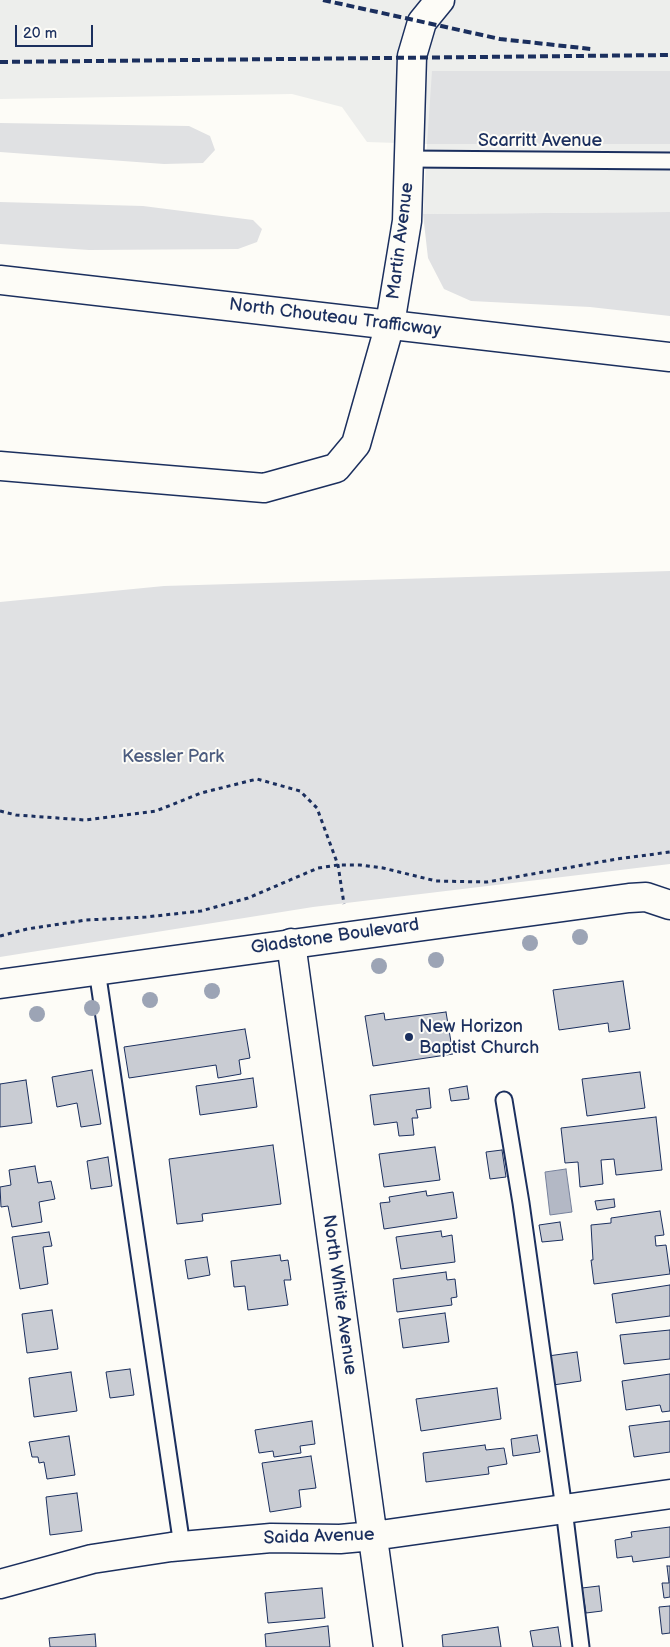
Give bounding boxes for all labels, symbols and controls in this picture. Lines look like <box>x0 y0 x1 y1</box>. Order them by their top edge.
scale bar <box>18 15 95 47</box>
text: 20 m <box>23 24 57 43</box>
street label: Scarritt Avenue <box>478 130 602 152</box>
street label: Martin Avenue <box>383 181 419 301</box>
street label: North Chouteau Trafficway <box>228 294 442 342</box>
park label: Kessler Park <box>122 746 224 768</box>
street label: Gladstone Boulevard <box>249 914 421 960</box>
place label: New Horizon Baptist Church <box>419 1016 539 1058</box>
marker: New Horizon Baptist Church <box>403 1031 415 1043</box>
street label: North White Avenue <box>317 1213 361 1377</box>
street label: Saida Avenue <box>263 1524 375 1550</box>

